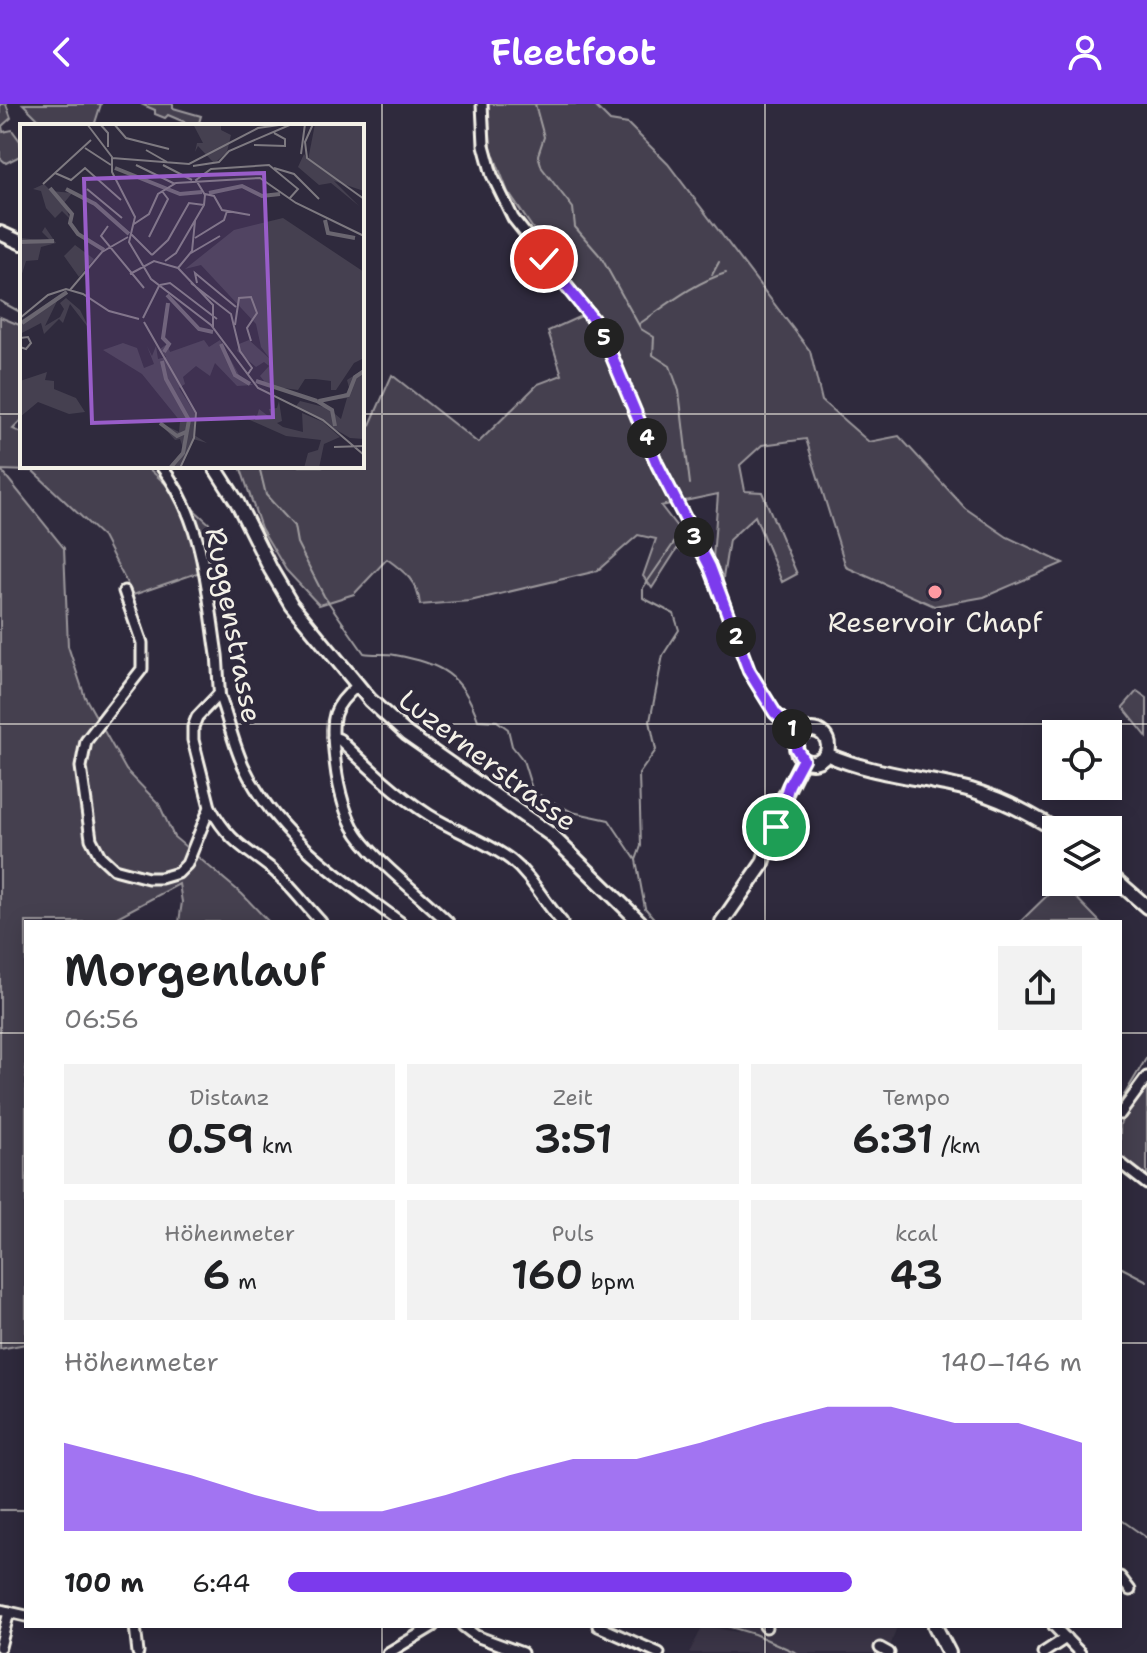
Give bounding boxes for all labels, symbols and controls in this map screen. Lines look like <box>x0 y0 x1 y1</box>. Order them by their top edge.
text: Fleetfoot <box>491 28 657 77</box>
icon: back <box>40 30 84 74</box>
icon: person <box>1063 30 1107 74</box>
inset map <box>20 124 364 468</box>
pin <box>510 225 578 293</box>
icon: check <box>522 237 566 281</box>
pin: 5 <box>584 318 624 358</box>
text: 5 <box>597 323 611 352</box>
pin: 4 <box>627 418 667 458</box>
text: 4 <box>639 423 655 452</box>
pin: 3 <box>674 517 714 557</box>
text: 3 <box>686 522 702 551</box>
street label: Ruggenstrasse <box>196 524 272 726</box>
marker: Reservoir Chapf <box>926 583 944 601</box>
place label: Reservoir Chapf <box>828 603 1043 641</box>
pin: 2 <box>716 617 756 657</box>
text: 2 <box>728 622 744 651</box>
street label: Luzernerstrasse <box>391 680 585 840</box>
pin: 1 <box>772 709 812 749</box>
text: 1 <box>787 714 797 743</box>
map controls <box>1042 720 1122 896</box>
button: locate <box>1042 720 1122 800</box>
pin <box>742 793 810 861</box>
icon: arrive <box>754 805 798 849</box>
button: layers <box>1042 816 1122 896</box>
text: Morgenlauf <box>64 941 326 1000</box>
button: share <box>998 946 1082 1030</box>
text: 06:56 <box>64 1001 139 1036</box>
text: Distanz <box>190 1083 270 1112</box>
text: Zeit <box>553 1083 593 1112</box>
text: Tempo <box>882 1083 950 1112</box>
text: 0.59 <box>167 1112 254 1166</box>
text: 3:51 <box>533 1112 613 1166</box>
text: 6:31 <box>852 1112 934 1166</box>
text: km <box>254 1131 293 1160</box>
text: /km <box>934 1131 981 1160</box>
text: Höhenmeter <box>164 1219 295 1248</box>
text: Puls <box>552 1219 594 1248</box>
text: kcal <box>895 1219 938 1248</box>
text: 6 <box>202 1248 230 1302</box>
text: 160 <box>511 1248 583 1302</box>
text: 43 <box>889 1248 943 1302</box>
text: m <box>230 1267 257 1296</box>
text: bpm <box>583 1267 635 1296</box>
text: Höhenmeter <box>64 1344 219 1379</box>
text: 140–146 m <box>941 1344 1082 1379</box>
text: 100 m <box>64 1565 144 1600</box>
text: 6:44 <box>192 1565 251 1600</box>

